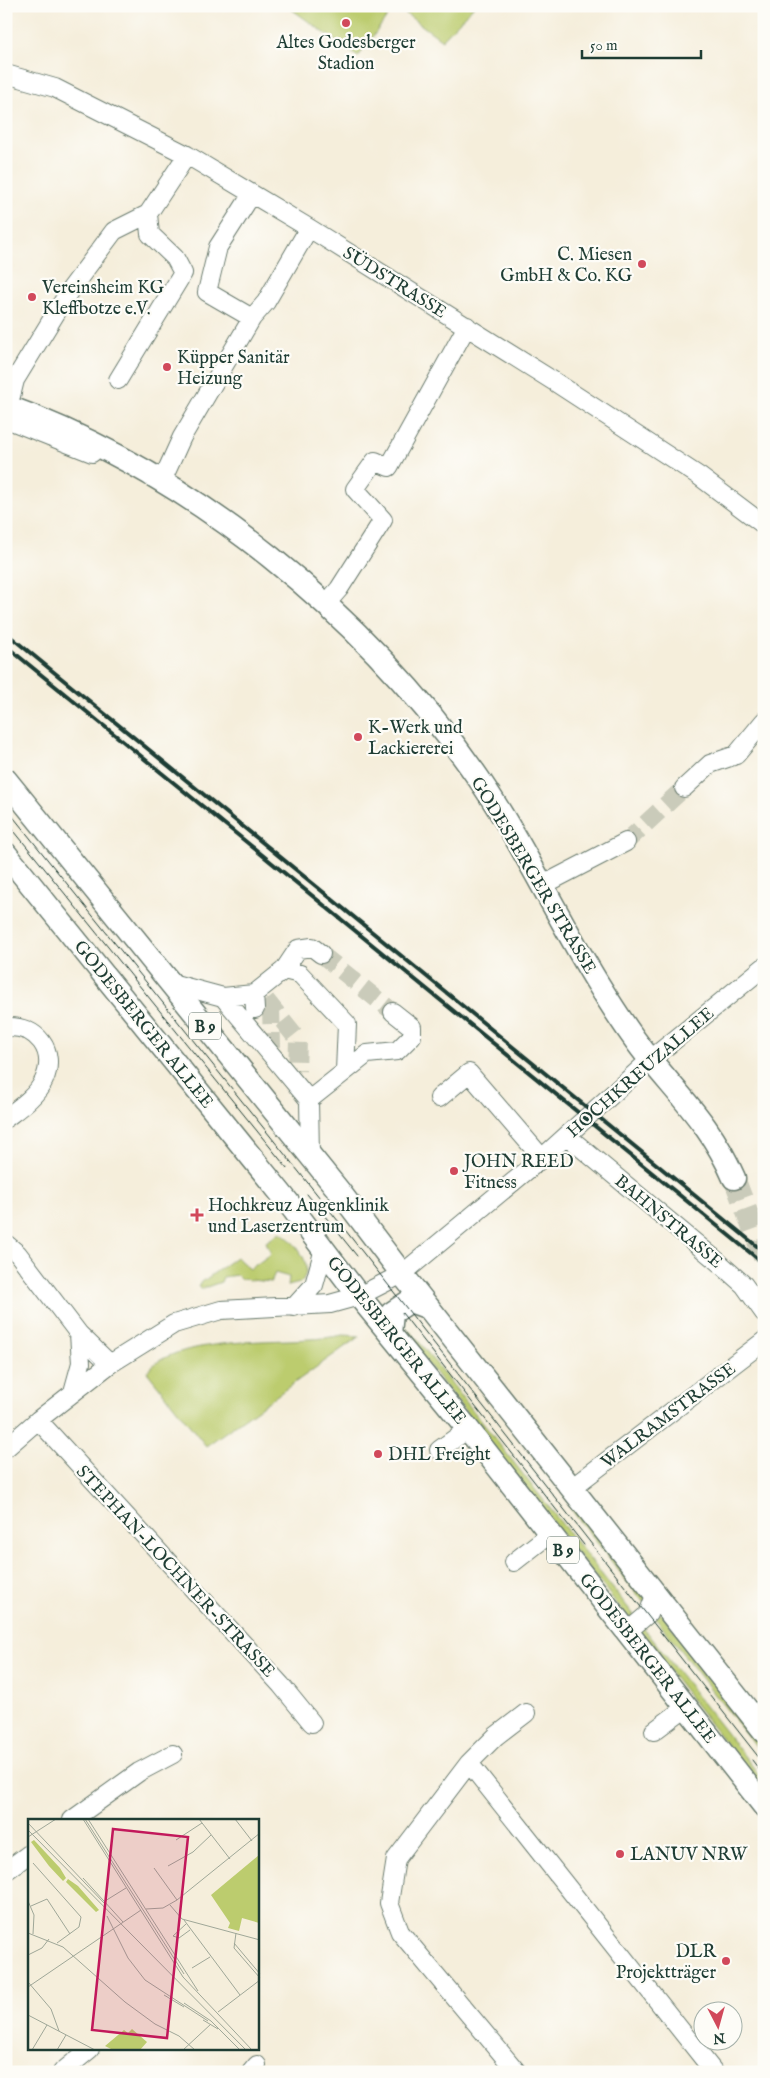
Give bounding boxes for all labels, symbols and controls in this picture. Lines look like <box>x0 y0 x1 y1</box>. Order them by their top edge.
marker: Altes Godesberger Stadion <box>340 17 352 29</box>
scale bar <box>582 28 701 60</box>
place label: Altes Godesberger Stadion <box>275 32 416 76</box>
text: 50 m <box>590 36 618 55</box>
street label: SÜDSTRASSE <box>338 241 451 324</box>
place label: C. Miesen GmbH & Co. KG <box>500 244 633 288</box>
marker: C. Miesen GmbH & Co. KG <box>636 258 648 270</box>
place label: Vereinsheim KG Kleffbotze e.V. <box>41 277 165 321</box>
marker: Vereinsheim KG Kleffbotze e.V. <box>26 291 38 303</box>
place label: Küpper Sanitär Heizung <box>177 347 290 391</box>
marker: Küpper Sanitär Heizung <box>161 361 173 373</box>
place label: K-Werk und Lackiererei <box>368 717 463 761</box>
marker: K-Werk und Lackiererei <box>352 731 364 743</box>
street label: GODESBERGER STRASSE <box>465 773 601 979</box>
street label: GODESBERGER ALLEE <box>68 936 218 1114</box>
street label: HOCHKREUZALLEE <box>563 1003 719 1143</box>
road number: B 9 <box>189 1012 221 1040</box>
place label: JOHN REED Fitness <box>462 1151 574 1195</box>
marker: JOHN REED Fitness <box>448 1165 460 1177</box>
street label: BAHNSTRASSE <box>609 1170 727 1274</box>
place label: Hochkreuz Augenklinik und Laserzentrum <box>208 1195 389 1239</box>
marker: Hochkreuz Augenklinik und Laserzentrum <box>190 1208 204 1222</box>
street label: GODESBERGER ALLEE <box>321 1252 471 1430</box>
street label: WALRAMSTRASSE <box>597 1358 741 1474</box>
place label: DHL Freight <box>388 1444 491 1467</box>
marker: DHL Freight <box>372 1448 384 1460</box>
street label: STEPHAN-LOCHNER-STRASSE <box>70 1461 279 1683</box>
road number: B 9 <box>547 1536 579 1564</box>
street label: GODESBERGER ALLEE <box>573 1569 720 1749</box>
inset map <box>28 1819 259 2050</box>
place label: LANUV NRW <box>630 1844 748 1867</box>
marker: LANUV NRW <box>614 1848 626 1860</box>
place label: DLR Projektträger <box>616 1941 717 1985</box>
marker: DLR Projektträger <box>720 1955 732 1967</box>
north arrow <box>692 2000 742 2050</box>
text: N <box>712 2028 727 2048</box>

